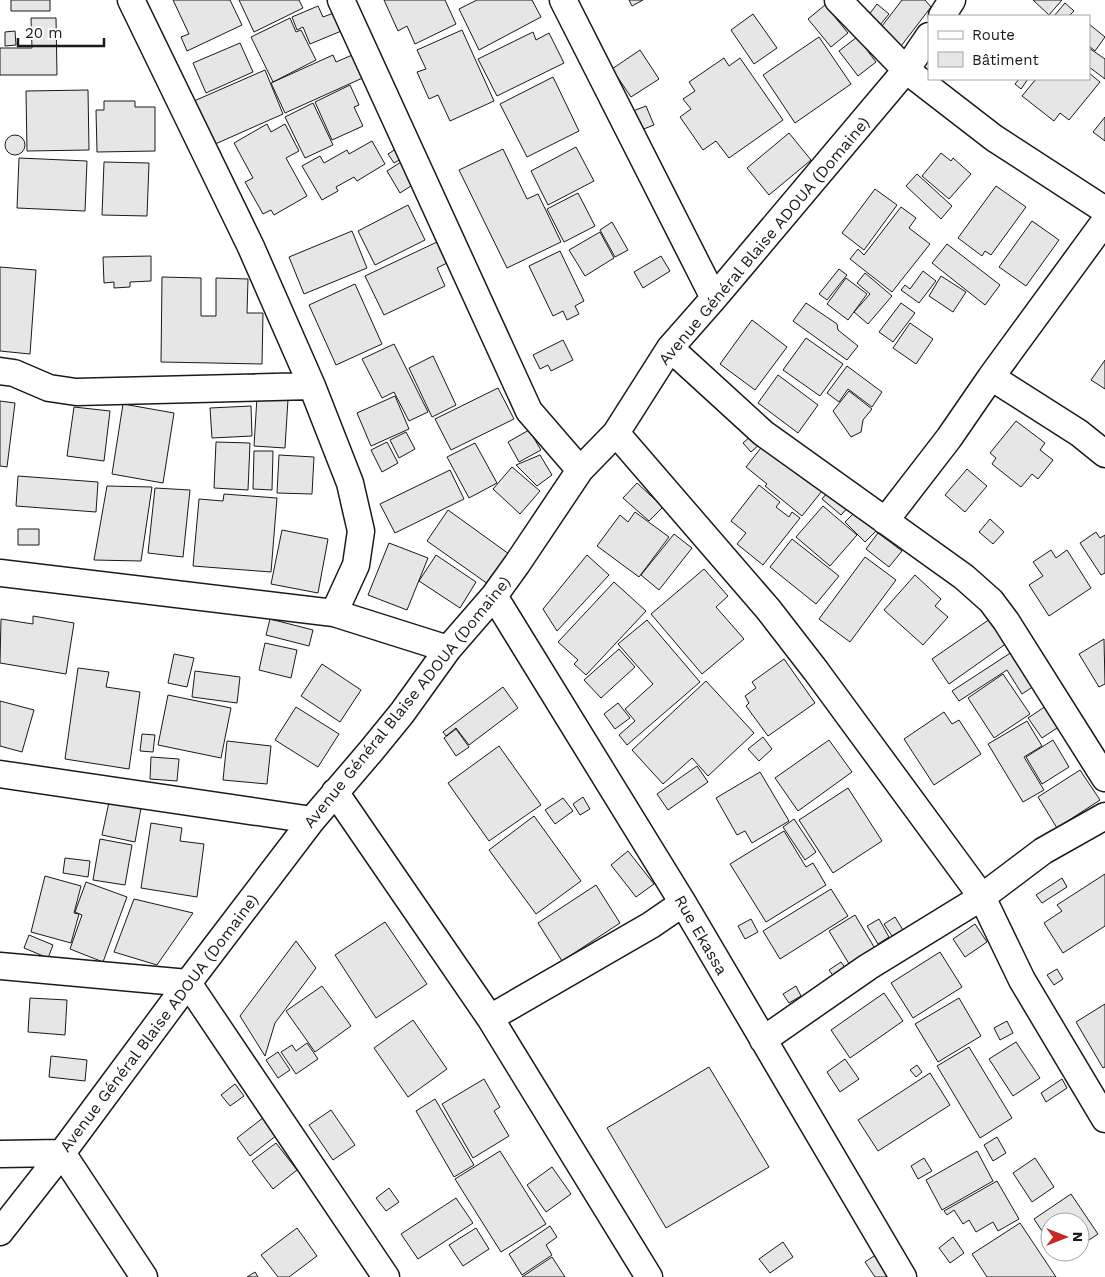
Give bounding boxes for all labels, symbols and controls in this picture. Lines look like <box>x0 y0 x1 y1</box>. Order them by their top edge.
scale bar <box>18 15 104 47</box>
legend <box>928 15 1090 80</box>
text: 20 m <box>25 24 63 42</box>
text: Route <box>972 26 1015 44</box>
text: Bâtiment <box>972 51 1039 69</box>
street label: Avenue Général Blaise ADOUA (Domaine) <box>655 113 873 369</box>
street label: Avenue Général Blaise ADOUA (Domaine) <box>300 573 514 831</box>
street label: Avenue Général Blaise ADOUA (Domaine) <box>56 890 262 1156</box>
street label: Rue Ekassa <box>670 892 732 978</box>
north arrow <box>1040 1212 1090 1262</box>
text: N <box>1070 1232 1086 1242</box>

